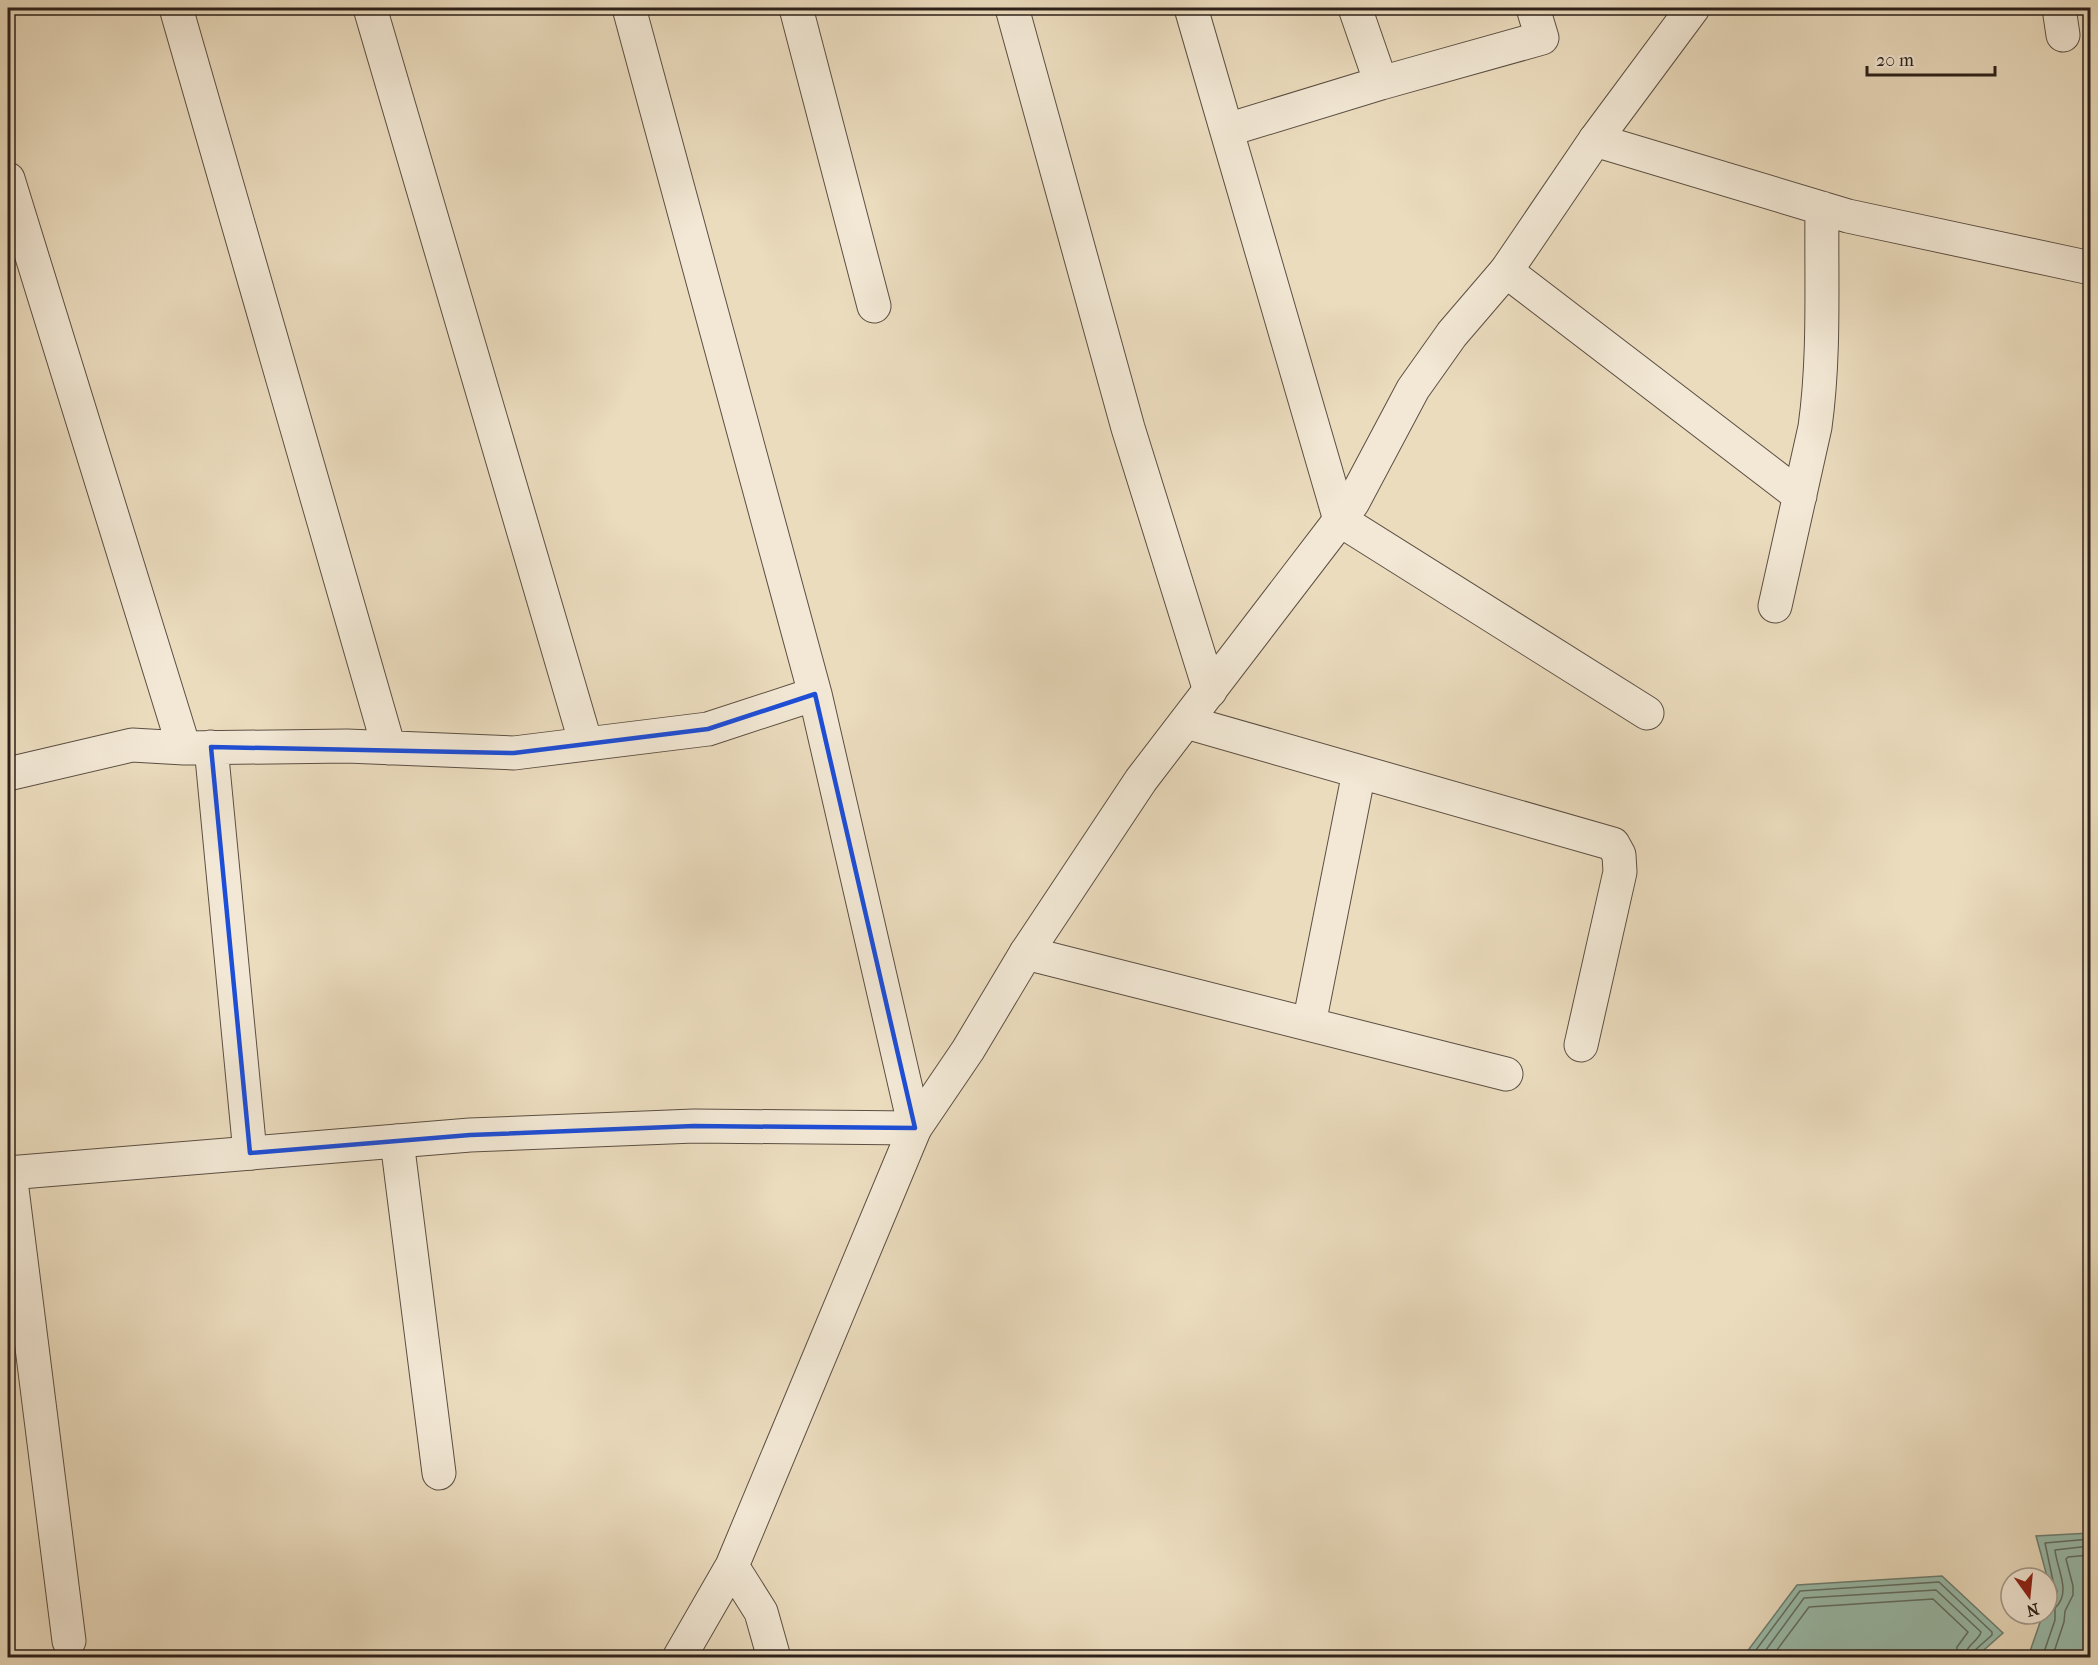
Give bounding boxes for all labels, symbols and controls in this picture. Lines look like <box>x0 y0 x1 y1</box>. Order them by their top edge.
scale bar <box>1867 39 1994 77</box>
text: 20 m <box>1876 50 1914 71</box>
north arrow <box>1999 1566 2059 1626</box>
text: N <box>2024 1599 2041 1621</box>

